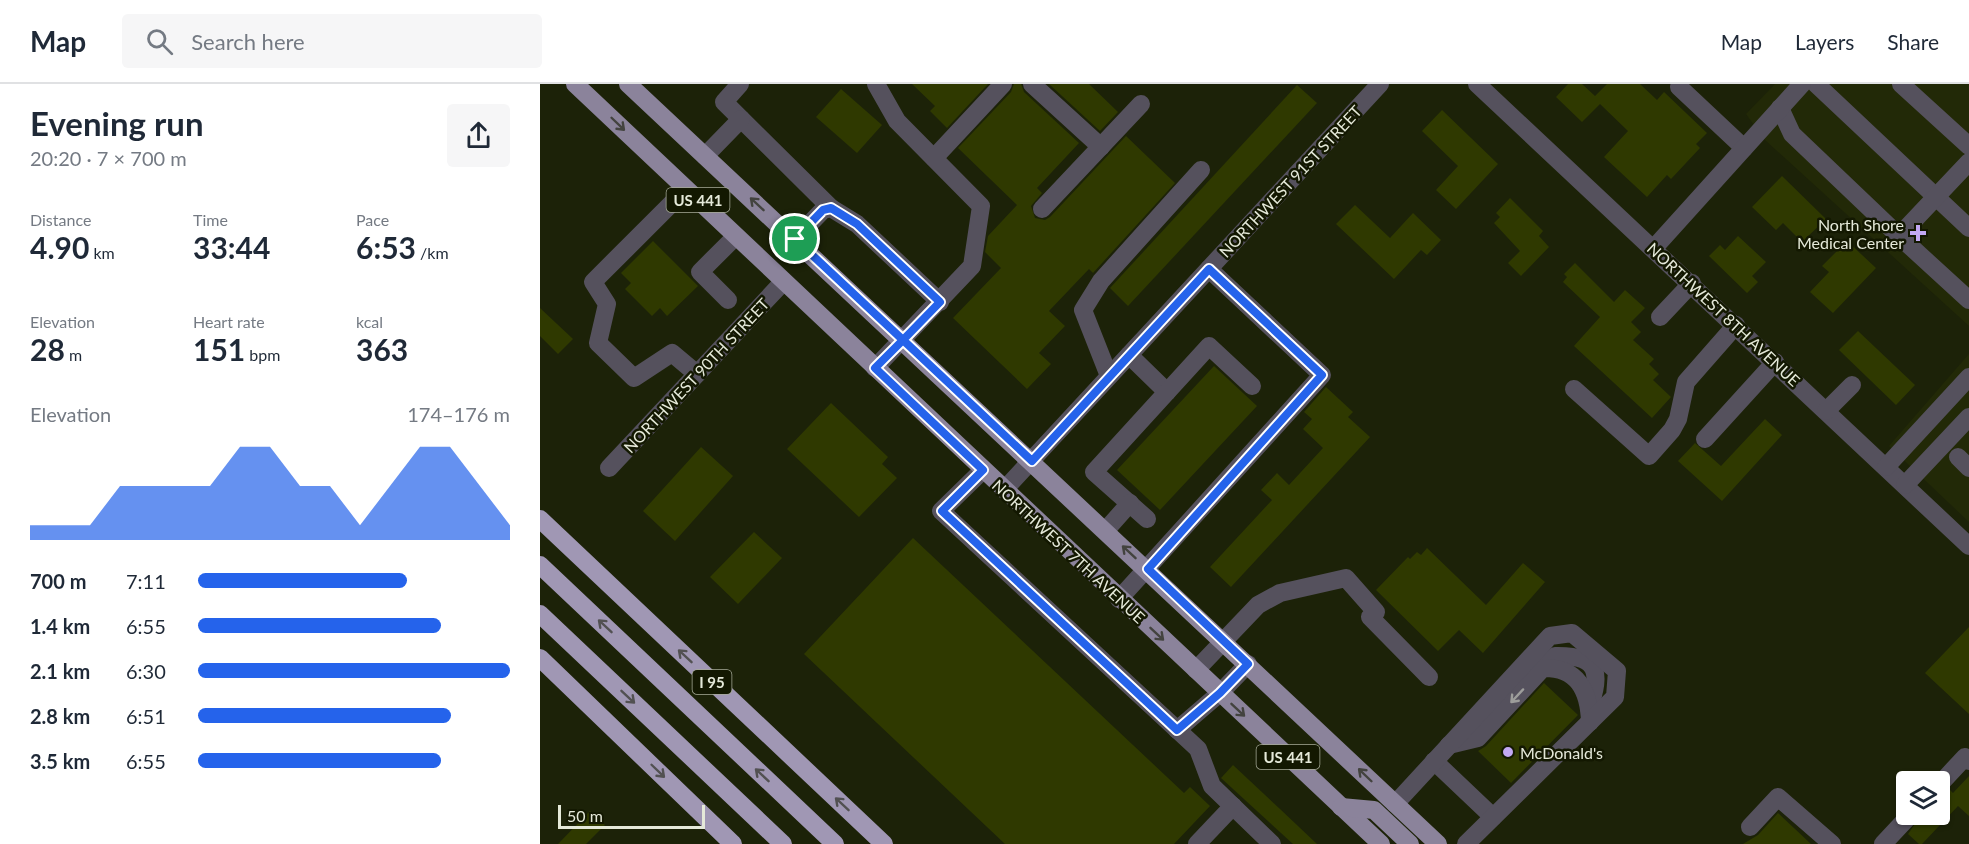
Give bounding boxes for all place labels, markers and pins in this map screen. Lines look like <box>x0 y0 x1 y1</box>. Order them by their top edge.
pin <box>769 213 820 264</box>
place label: North Shore Medical Center <box>1797 215 1904 252</box>
marker: North Shore Medical Center <box>1909 224 1927 242</box>
place label: McDonald's <box>1520 743 1603 762</box>
marker: McDonald's <box>1501 745 1515 759</box>

